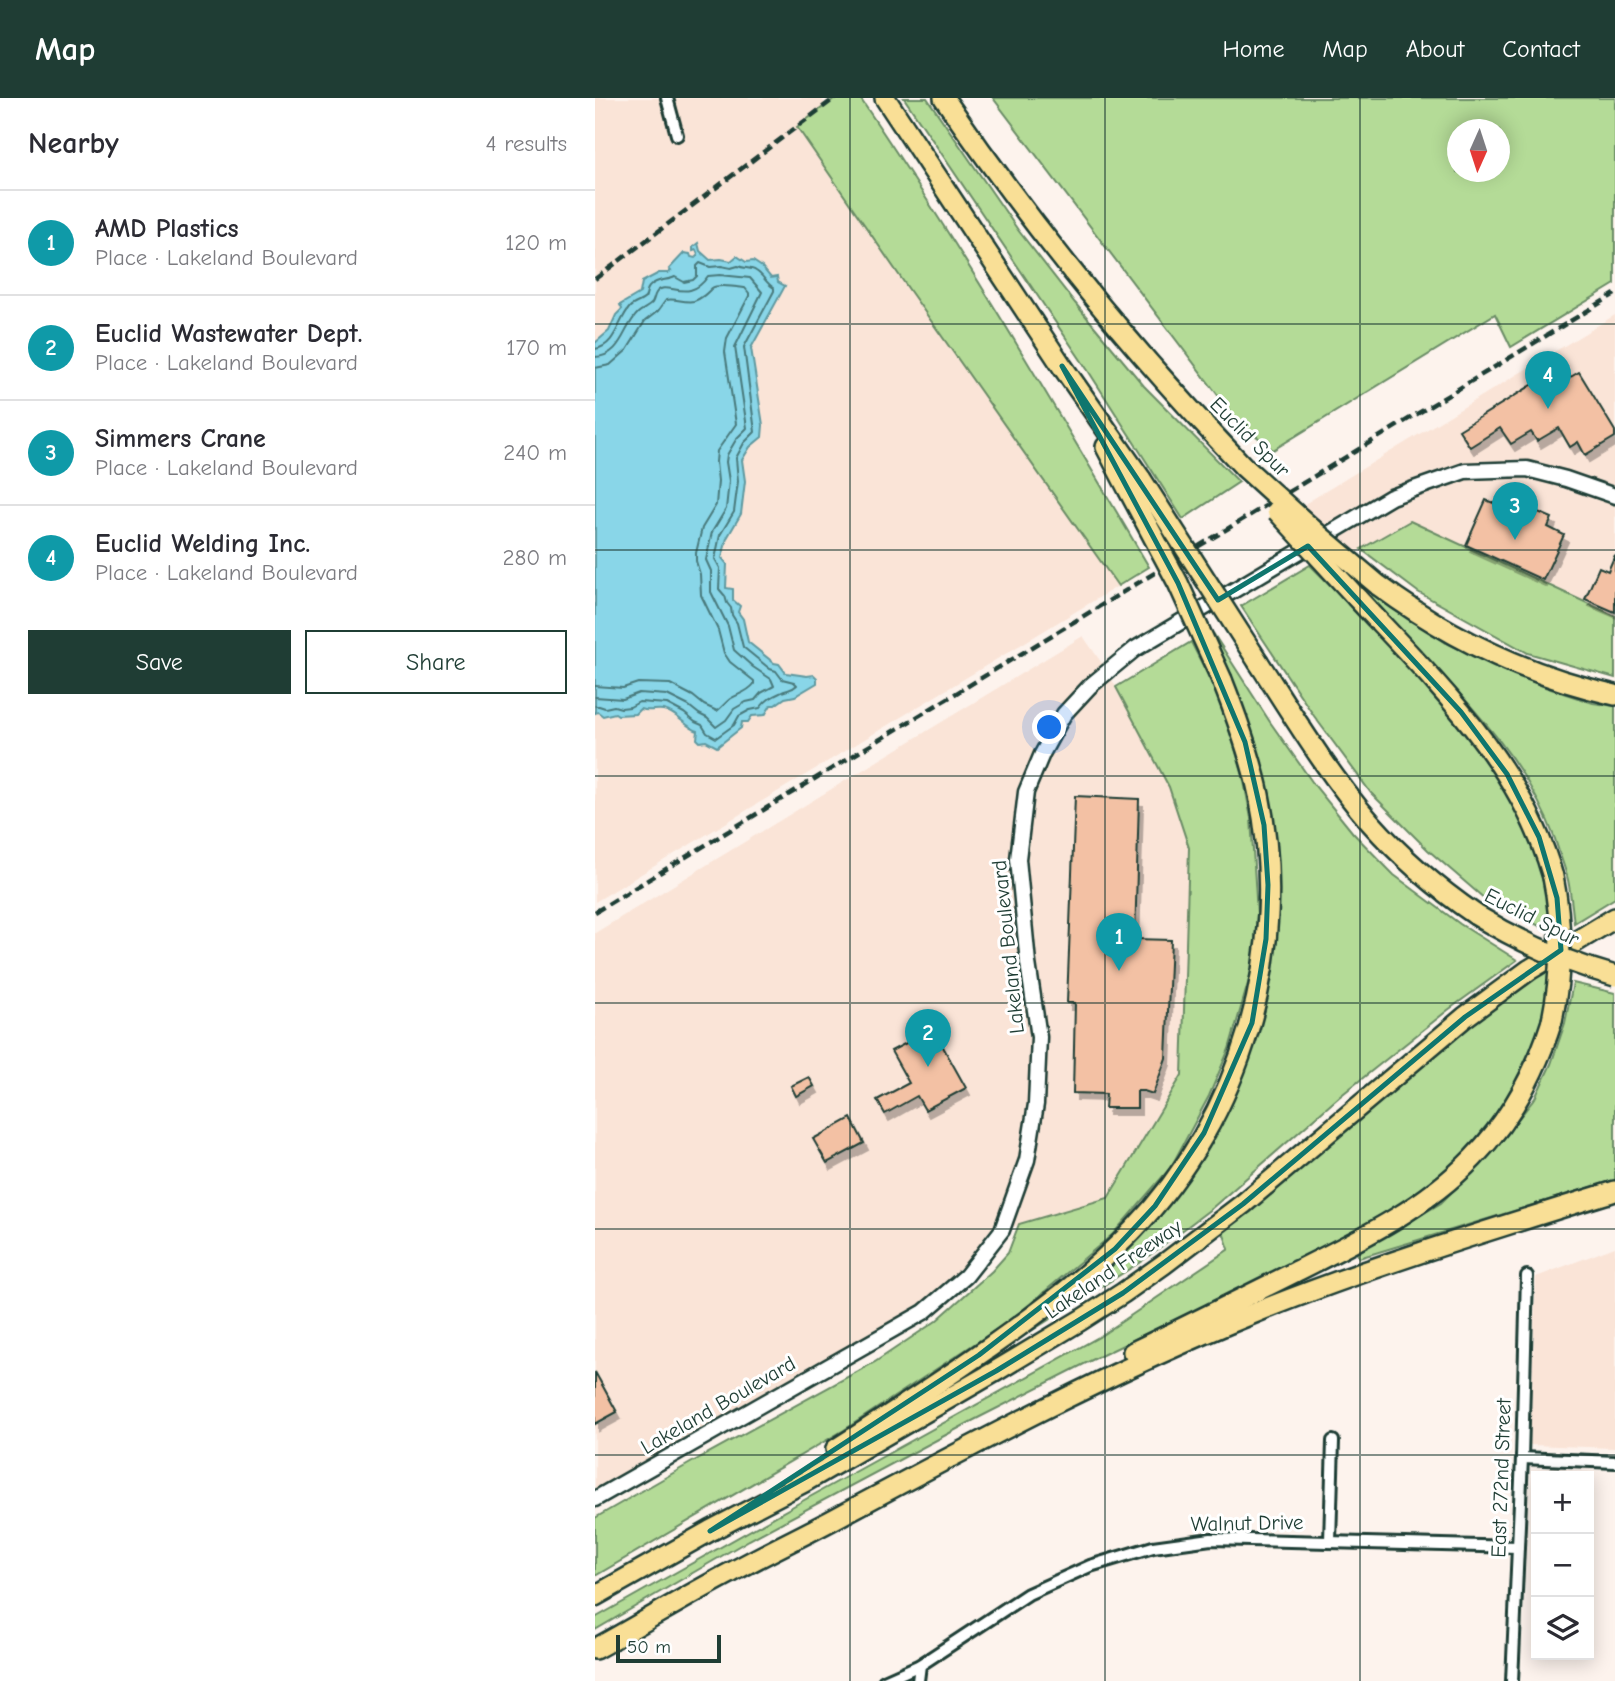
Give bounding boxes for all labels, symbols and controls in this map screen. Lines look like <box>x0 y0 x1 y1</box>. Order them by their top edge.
text: Map <box>35 30 96 68</box>
text: Home <box>1223 35 1284 63</box>
text: Map <box>1322 35 1368 63</box>
text: About <box>1406 35 1464 63</box>
text: Contact <box>1502 35 1580 63</box>
north arrow <box>1447 119 1510 182</box>
text: Nearby <box>28 126 119 161</box>
text: 4 results <box>485 130 567 157</box>
text: AMD Plastics <box>95 214 239 244</box>
text: 1 <box>46 229 56 256</box>
text: 120 m <box>505 229 567 256</box>
text: Place · Lakeland Boulevard <box>95 244 358 271</box>
text: Euclid Wastewater Dept. <box>95 319 362 349</box>
text: 2 <box>45 334 57 361</box>
text: 170 m <box>506 334 567 361</box>
text: Place · Lakeland Boulevard <box>95 349 358 376</box>
pin: 4 <box>1525 351 1571 409</box>
street label: Euclid Spur <box>1205 392 1295 482</box>
text: Simmers Crane <box>95 424 266 454</box>
text: 3 <box>45 439 57 466</box>
text: 240 m <box>503 439 567 466</box>
text: Place · Lakeland Boulevard <box>95 454 358 481</box>
pin: 3 <box>1492 482 1538 540</box>
text: Euclid Welding Inc. <box>95 529 310 559</box>
text: 4 <box>46 544 56 571</box>
text: 280 m <box>502 544 567 571</box>
text: Place · Lakeland Boulevard <box>95 559 358 586</box>
button: Save <box>28 630 291 694</box>
button: Share <box>305 630 567 694</box>
your location <box>1032 710 1066 744</box>
street label: Lakeland Boulevard <box>987 859 1029 1035</box>
street label: Euclid Spur <box>1481 883 1584 951</box>
pin: 1 <box>1096 913 1142 971</box>
pin: 2 <box>905 1009 951 1067</box>
street label: Lakeland Freeway <box>1040 1214 1187 1324</box>
street label: Lakeland Boulevard <box>636 1351 800 1459</box>
street label: East 272nd Street <box>1486 1397 1516 1558</box>
map controls <box>1531 1471 1594 1660</box>
button: + <box>1531 1471 1594 1534</box>
street label: Walnut Drive <box>1190 1510 1304 1536</box>
button: − <box>1531 1534 1594 1597</box>
button: layers <box>1531 1597 1594 1660</box>
scale bar <box>616 1632 721 1664</box>
text: 50 m <box>627 1636 671 1658</box>

